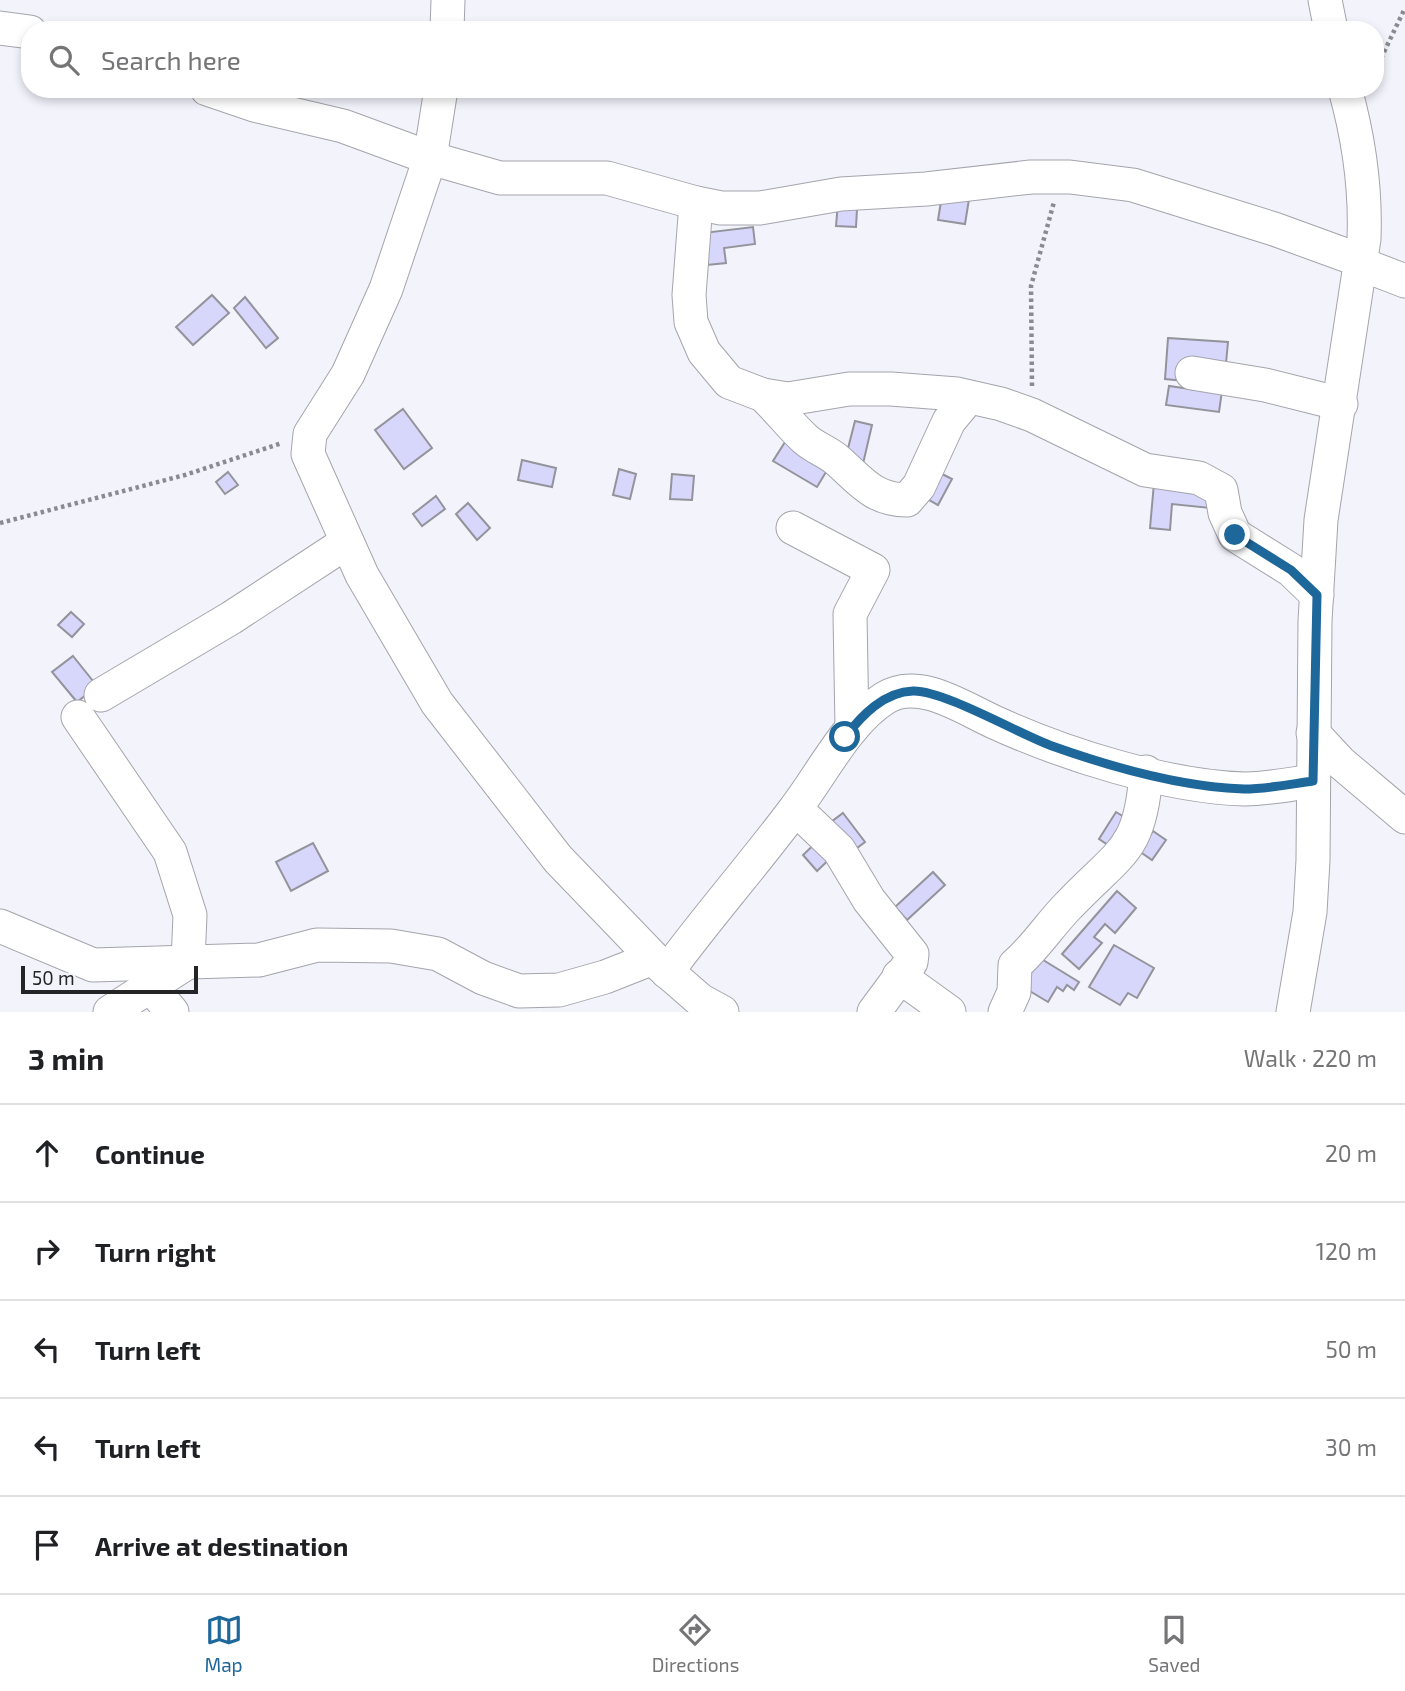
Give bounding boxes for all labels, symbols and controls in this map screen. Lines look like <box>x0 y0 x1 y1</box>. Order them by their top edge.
search box <box>21 21 1384 98</box>
icon: search <box>45 41 83 79</box>
text: Search here <box>101 44 241 75</box>
route end <box>1219 519 1250 550</box>
route start <box>829 721 860 752</box>
scale bar <box>21 963 198 995</box>
text: 50 m <box>32 966 75 989</box>
text: 3 min <box>28 1040 104 1076</box>
text: Walk · 220 m <box>1244 1044 1377 1072</box>
icon: ahead <box>28 1134 66 1172</box>
text: Continue <box>95 1138 205 1169</box>
text: 20 m <box>1325 1139 1377 1167</box>
icon: right <box>28 1232 66 1270</box>
text: Turn right <box>95 1236 216 1267</box>
text: 120 m <box>1316 1237 1377 1265</box>
icon: left <box>28 1330 66 1368</box>
text: Turn left <box>95 1334 201 1365</box>
text: 50 m <box>1326 1335 1377 1363</box>
icon: left <box>28 1428 66 1466</box>
text: Turn left <box>95 1432 201 1463</box>
text: 30 m <box>1325 1433 1377 1461</box>
icon: arrive <box>28 1526 66 1564</box>
text: Arrive at destination <box>95 1530 348 1561</box>
tab: Map <box>205 1611 243 1676</box>
tab: Directions <box>652 1611 739 1676</box>
tab: Saved <box>1148 1611 1200 1676</box>

